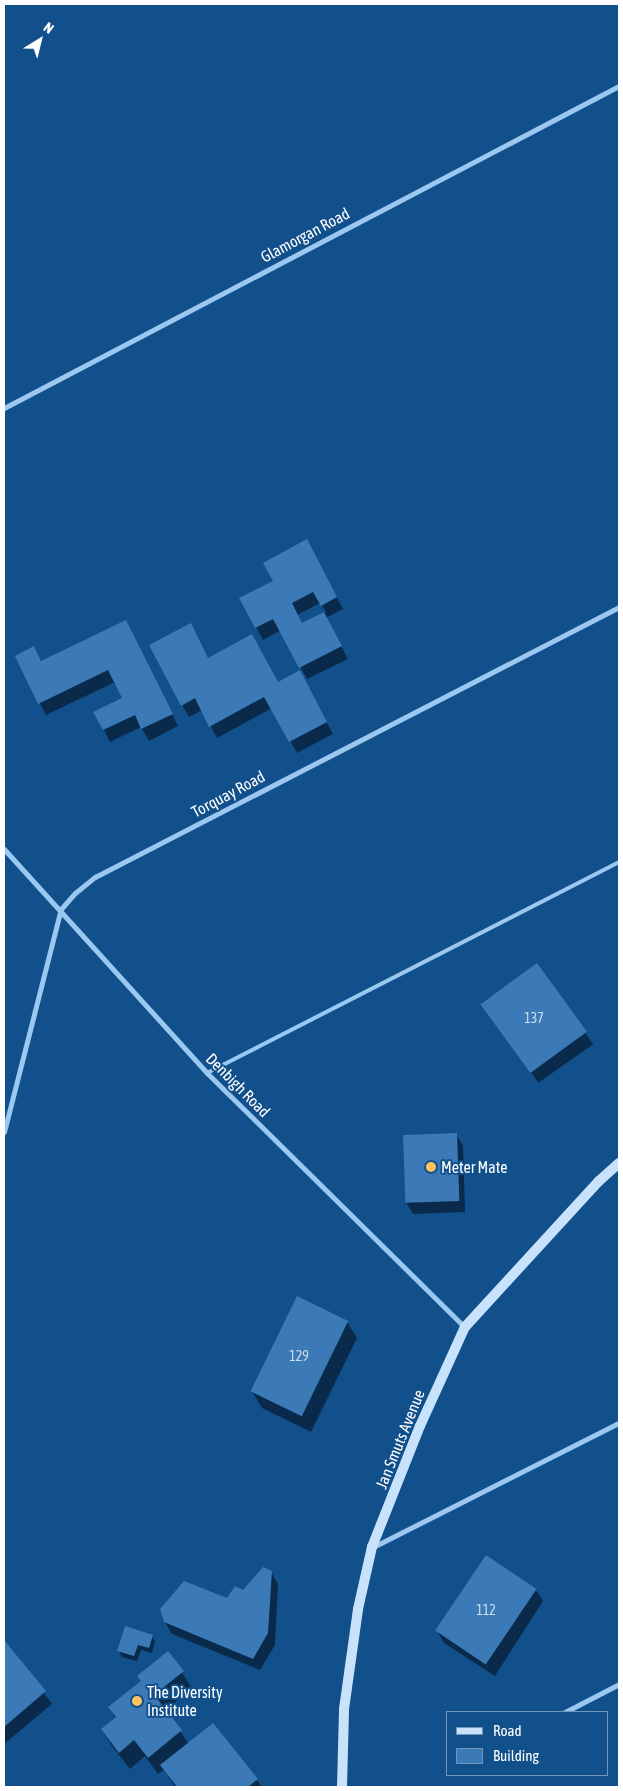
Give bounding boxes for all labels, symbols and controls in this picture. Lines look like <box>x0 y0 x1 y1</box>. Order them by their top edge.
north arrow <box>15 15 65 65</box>
text: N <box>41 19 57 37</box>
street label: Glamorgan Road <box>257 204 353 266</box>
street label: Torquay Road <box>188 767 268 821</box>
house number: 137 <box>524 1010 544 1026</box>
street label: Denbigh Road <box>202 1049 274 1121</box>
place label: Meter Mate <box>441 1157 507 1177</box>
marker: Meter Mate <box>425 1161 437 1173</box>
house number: 129 <box>289 1348 309 1364</box>
street label: Jan Smuts Avenue <box>371 1387 429 1491</box>
house number: 112 <box>476 1602 496 1618</box>
place label: The Diversity Institute <box>147 1682 223 1720</box>
marker: The Diversity Institute <box>131 1695 143 1707</box>
legend <box>446 1711 608 1776</box>
text: Road <box>493 1722 522 1739</box>
text: Building <box>493 1747 539 1764</box>

